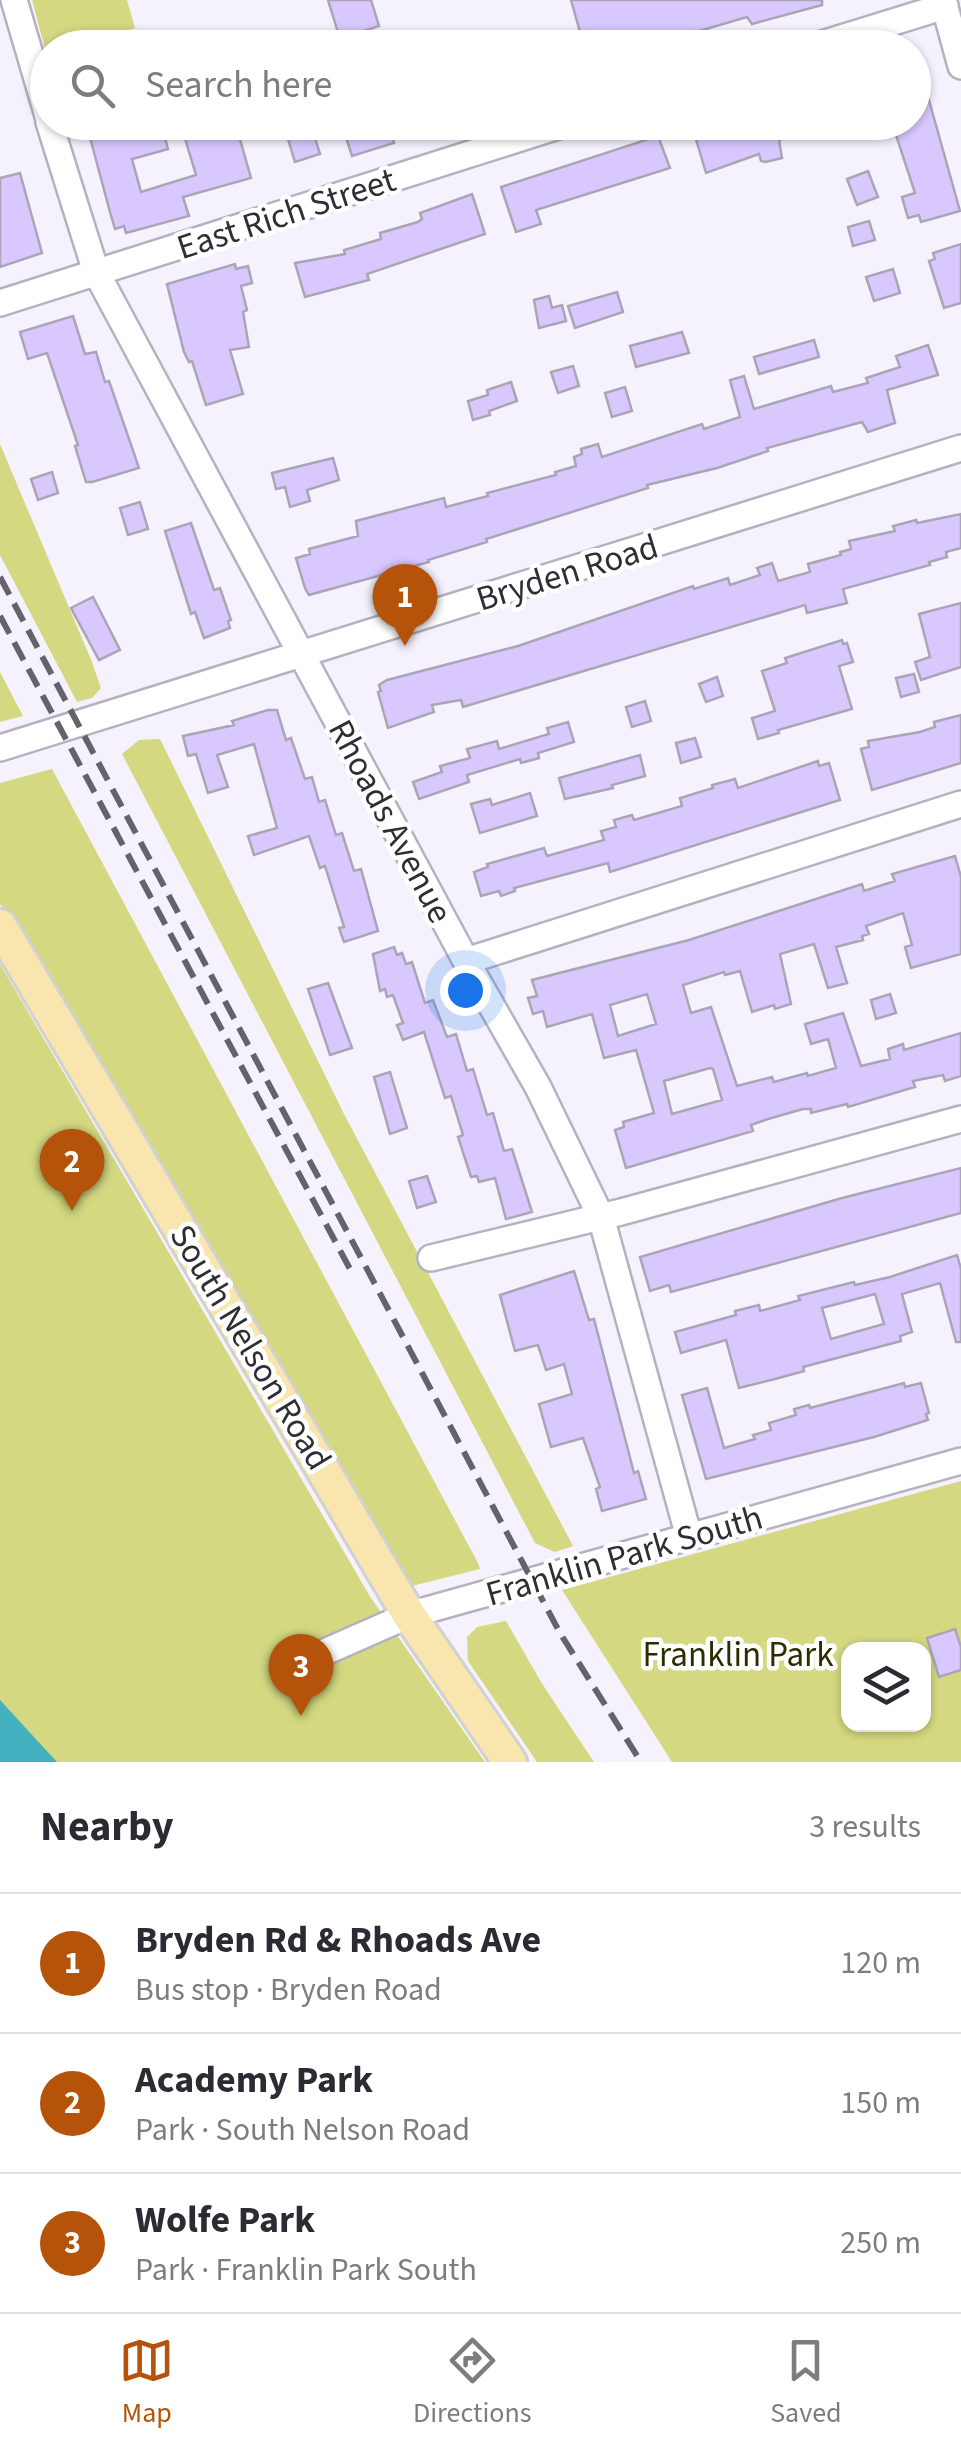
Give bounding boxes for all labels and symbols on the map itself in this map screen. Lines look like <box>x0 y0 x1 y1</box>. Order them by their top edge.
street label: East Rich Street <box>171 155 402 273</box>
street label: Bryden Road <box>470 522 664 624</box>
pin: 1 <box>372 564 438 646</box>
street label: Rhoads Avenue <box>315 711 465 932</box>
your location <box>440 965 491 1016</box>
pin: 2 <box>40 1128 104 1211</box>
street label: South Nelson Road <box>157 1215 343 1480</box>
street label: Franklin Park South <box>480 1493 768 1619</box>
park label: Franklin Park <box>642 1630 834 1680</box>
pin: 3 <box>268 1634 334 1716</box>

